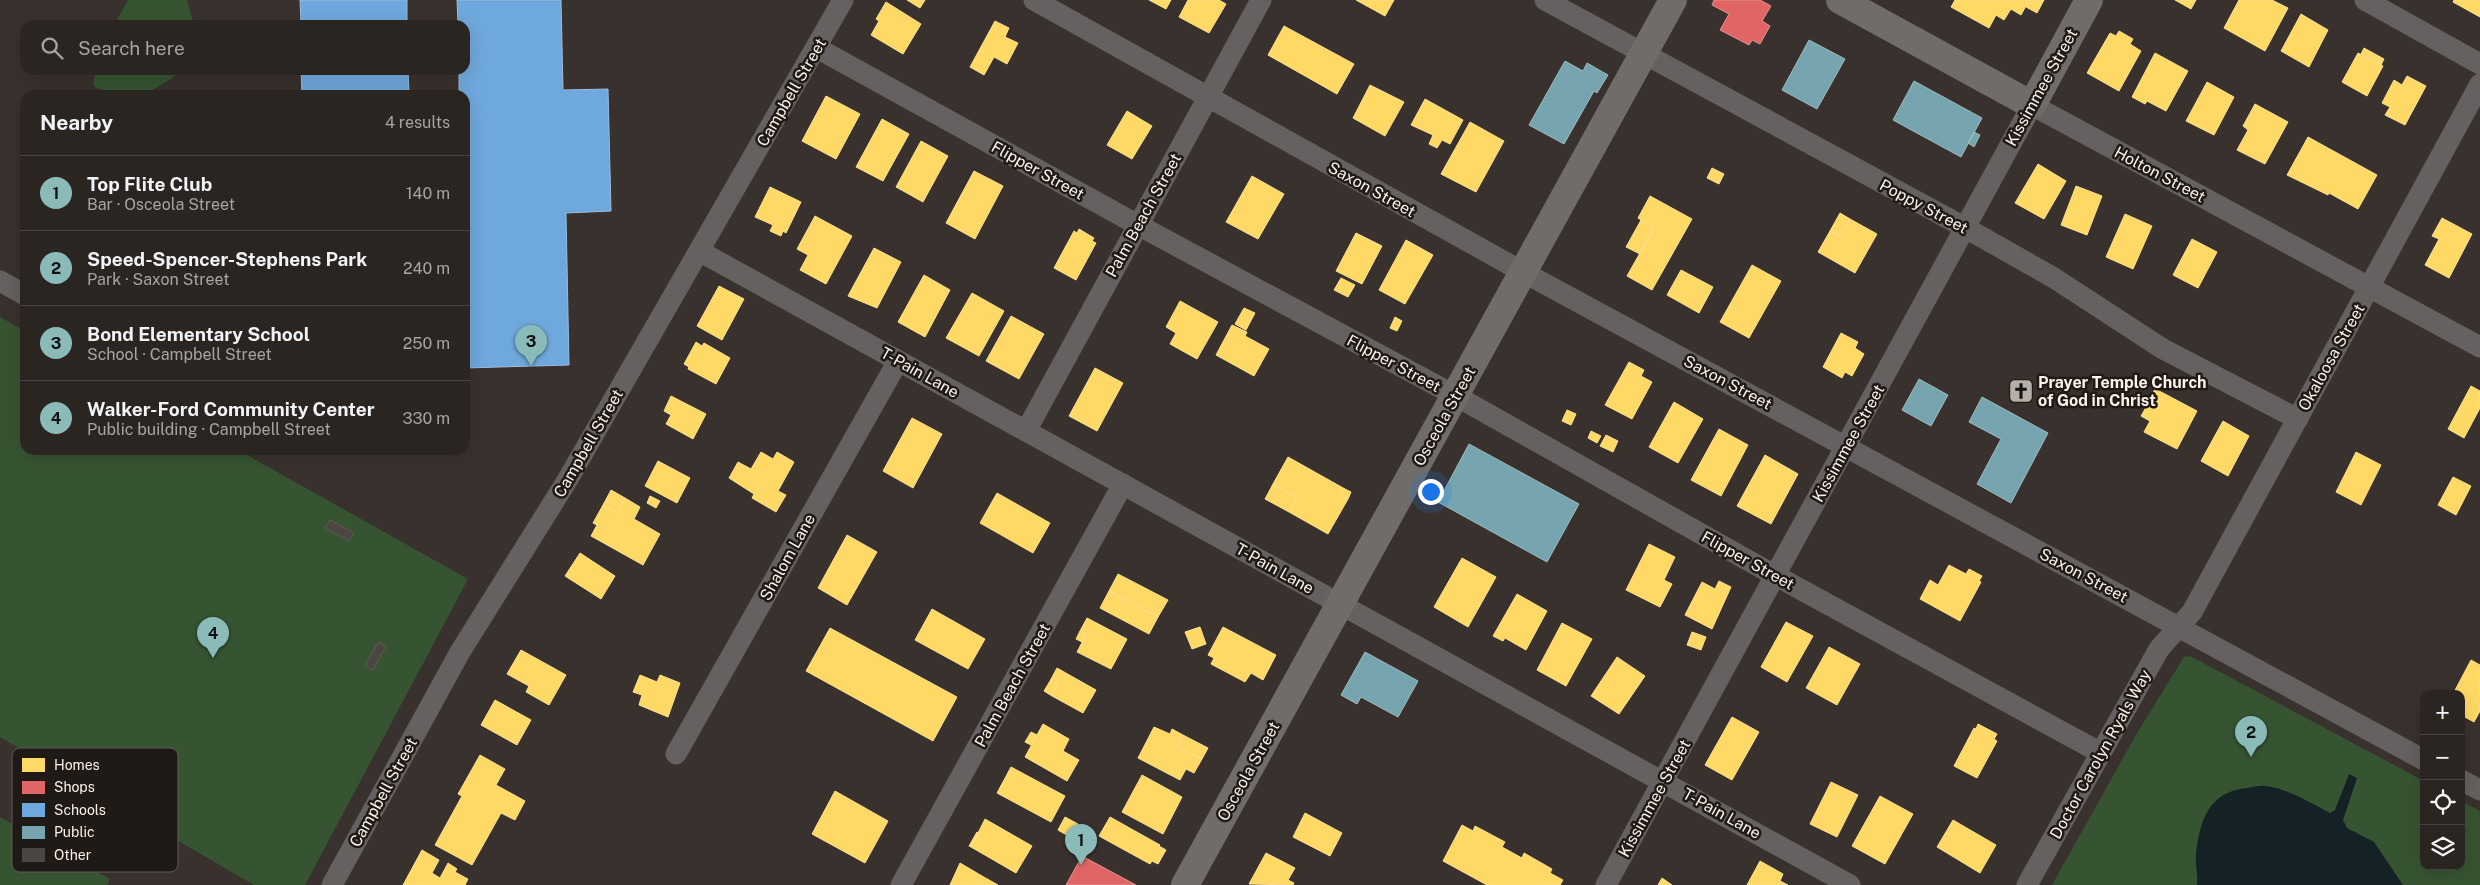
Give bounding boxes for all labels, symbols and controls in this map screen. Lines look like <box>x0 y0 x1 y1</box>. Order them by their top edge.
search box <box>20 20 470 75</box>
street label: Kissimmee Street <box>2001 25 2082 149</box>
icon: search <box>38 34 66 62</box>
street label: Campbell Street <box>753 35 830 150</box>
text: Search here <box>78 37 185 59</box>
text: Nearby <box>40 110 113 135</box>
text: 4 results <box>385 113 450 132</box>
street label: Flipper Street <box>988 137 1088 204</box>
street label: Holton Street <box>2111 142 2209 206</box>
street label: Palm Beach Street <box>1102 150 1185 280</box>
street label: Saxon Street <box>1325 158 1419 221</box>
text: Top Flite Club <box>87 173 212 195</box>
street label: Poppy Street <box>1876 175 1971 238</box>
text: 1 <box>53 184 59 203</box>
text: 140 m <box>406 184 450 203</box>
text: Bar · Osceola Street <box>87 195 235 214</box>
text: Speed-Spencer-Stephens Park <box>87 248 367 270</box>
text: 2 <box>51 259 61 278</box>
text: 240 m <box>403 259 450 278</box>
text: Park · Saxon Street <box>87 270 229 289</box>
street label: Okaloosa Street <box>2294 300 2369 414</box>
text: Bond Elementary School <box>87 323 310 345</box>
pin: 3 <box>515 325 547 366</box>
street label: Flipper Street <box>1344 331 1444 396</box>
text: 3 <box>51 334 61 353</box>
text: 250 m <box>403 334 450 353</box>
street label: T-Pain Lane <box>877 343 962 402</box>
text: School · Campbell Street <box>87 345 272 364</box>
street label: Saxon Street <box>1680 351 1775 414</box>
street label: Osceola Street <box>1409 363 1480 469</box>
place label: Prayer Temple Church of God in Christ <box>2038 373 2207 410</box>
church icon: Prayer Temple Church of God in Christ <box>2008 378 2034 404</box>
street label: Kissimmee Street <box>1808 381 1889 505</box>
street label: Campbell Street <box>550 386 627 501</box>
text: Walker-Ford Community Center <box>87 398 374 420</box>
text: 4 <box>51 409 61 428</box>
text: 330 m <box>403 409 450 428</box>
text: Public building · Campbell Street <box>87 420 331 439</box>
your location <box>1418 479 1444 505</box>
street label: Shalom Lane <box>756 511 819 604</box>
street label: Flipper Street <box>1698 527 1798 594</box>
street label: T-Pain Lane <box>1232 539 1317 598</box>
street label: Saxon Street <box>2036 544 2131 607</box>
pin: 4 <box>197 617 229 658</box>
street label: Palm Beach Street <box>971 620 1054 750</box>
street label: Doctor Carolyn Ryals Way <box>2046 666 2155 842</box>
map controls <box>2420 690 2465 870</box>
button: + <box>2420 690 2465 735</box>
pin: 2 <box>2235 716 2267 757</box>
street label: Osceola Street <box>1213 718 1284 824</box>
street label: Campbell Street <box>346 734 421 850</box>
button: − <box>2420 735 2465 780</box>
street label: Kissimmee Street <box>1614 736 1695 860</box>
legend <box>12 748 178 872</box>
text: Homes <box>54 757 100 773</box>
text: Shops <box>54 779 95 795</box>
button: locate <box>2420 780 2465 825</box>
street label: T-Pain Lane <box>1679 784 1764 843</box>
text: Schools <box>54 802 106 818</box>
text: Public <box>54 824 95 840</box>
pin: 1 <box>1065 824 1097 865</box>
button: layers <box>2420 825 2465 870</box>
text: Other <box>54 847 91 863</box>

